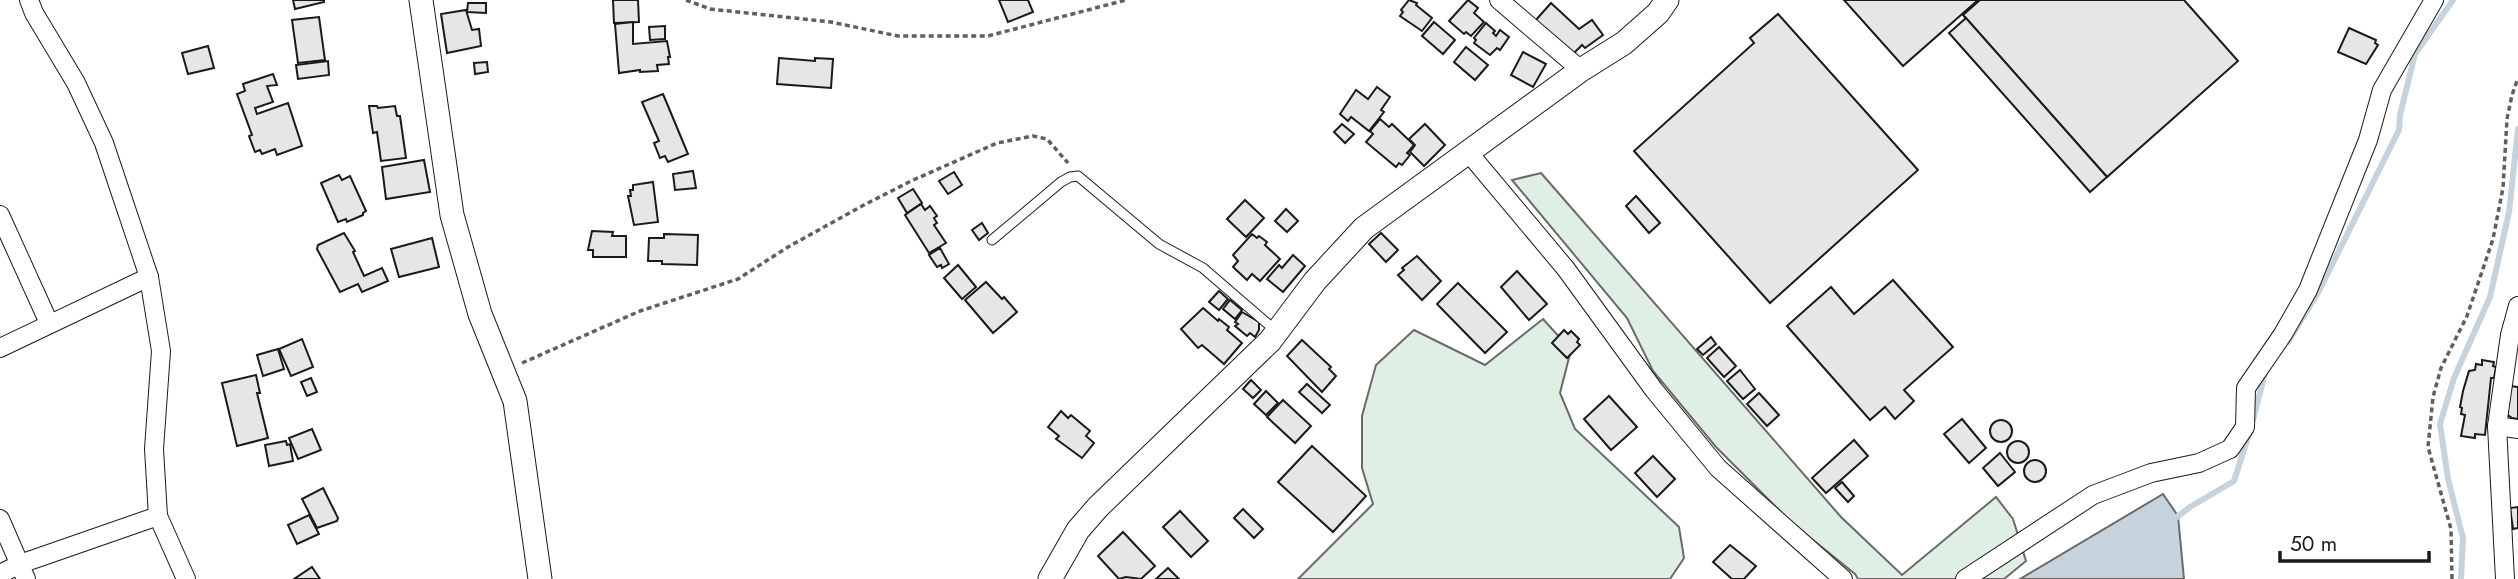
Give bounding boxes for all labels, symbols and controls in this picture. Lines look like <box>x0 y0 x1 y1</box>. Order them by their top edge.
scale bar <box>2280 520 2429 564</box>
text: 50 m <box>2290 529 2337 559</box>

